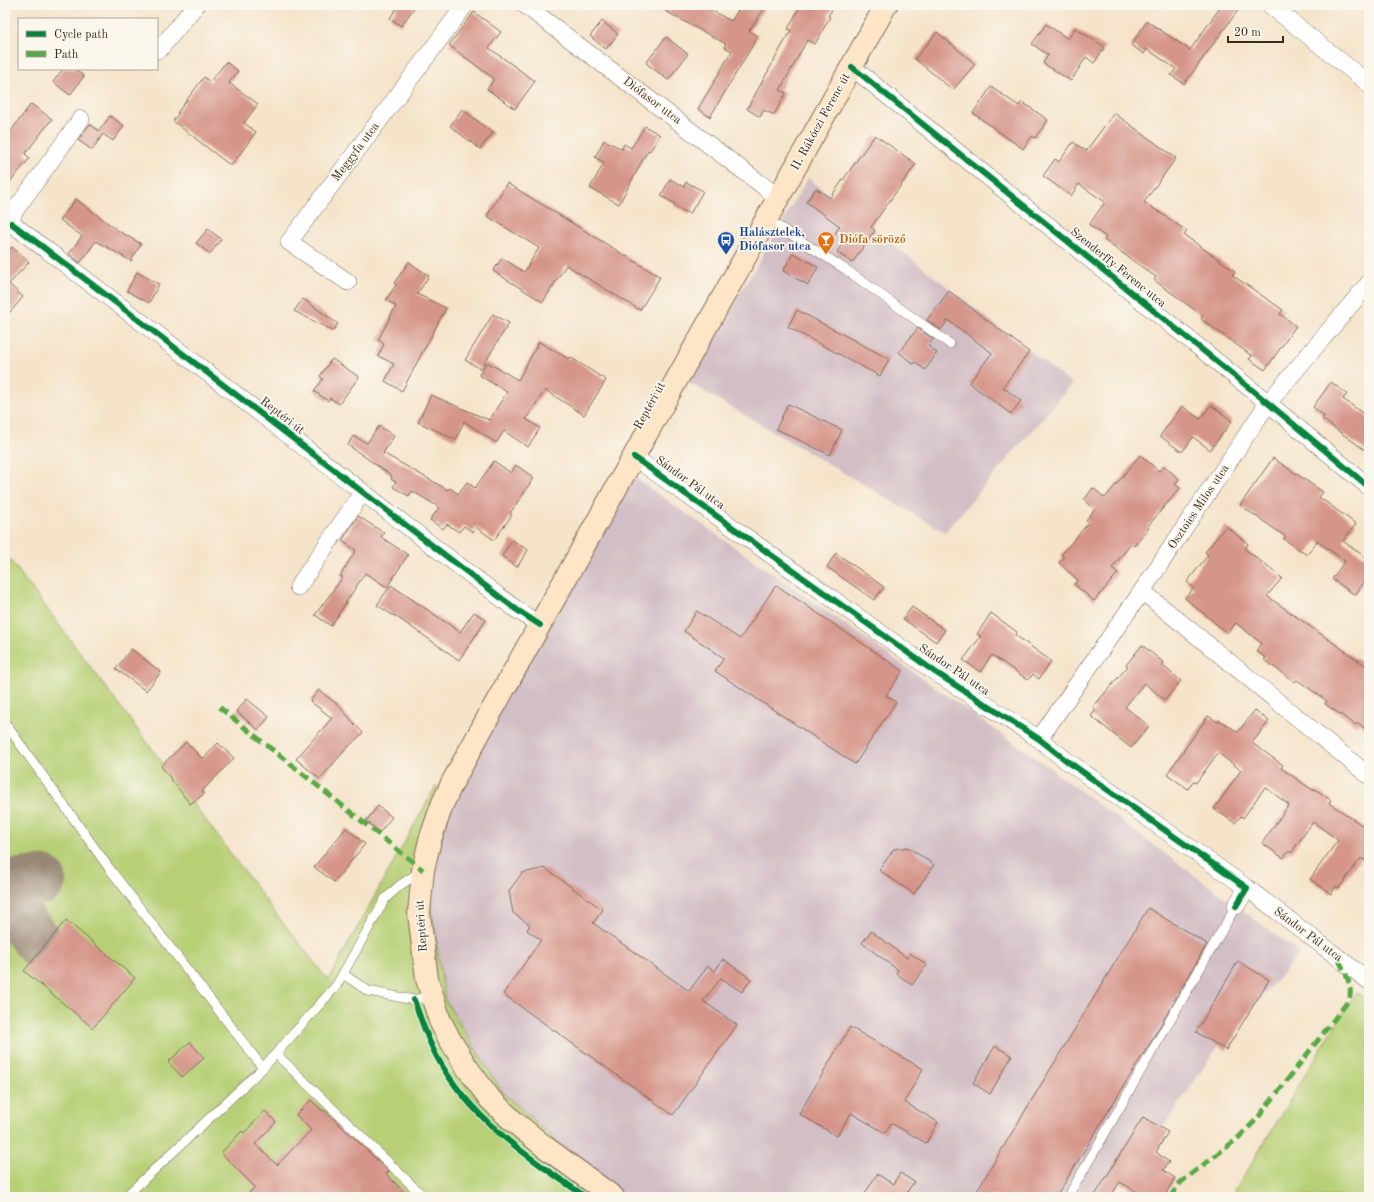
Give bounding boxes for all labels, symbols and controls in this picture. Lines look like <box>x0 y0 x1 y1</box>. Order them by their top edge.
legend <box>18 18 158 70</box>
scale bar <box>1228 18 1283 44</box>
text: 20 m <box>1234 27 1261 39</box>
text: Cycle path <box>54 29 109 41</box>
text: Path <box>54 49 79 61</box>
street label: II. Rákóczi Ferenc út <box>789 71 853 173</box>
street label: Diófasor utca <box>621 75 683 127</box>
street label: Meggyfa utca <box>330 120 382 184</box>
street label: Szenderffy Ferenc utca <box>1068 226 1168 310</box>
place label: Halásztelek, Diófasor utca <box>739 227 811 253</box>
bus stop icon: Halásztelek, Diófasor utca <box>716 230 736 255</box>
bar icon: Diófa söröző <box>816 230 836 255</box>
place label: Diófa söröző <box>839 234 906 246</box>
street label: Reptéri út <box>632 380 668 432</box>
street label: Reptéri út <box>258 395 306 437</box>
street label: Sándor Pál utca <box>653 454 727 512</box>
street label: Osztoics Milos utca <box>1166 463 1232 551</box>
street label: Sándor Pál utca <box>917 642 992 698</box>
street label: Reptéri út <box>414 900 430 952</box>
street label: Sándor Pál utca <box>1272 905 1345 965</box>

